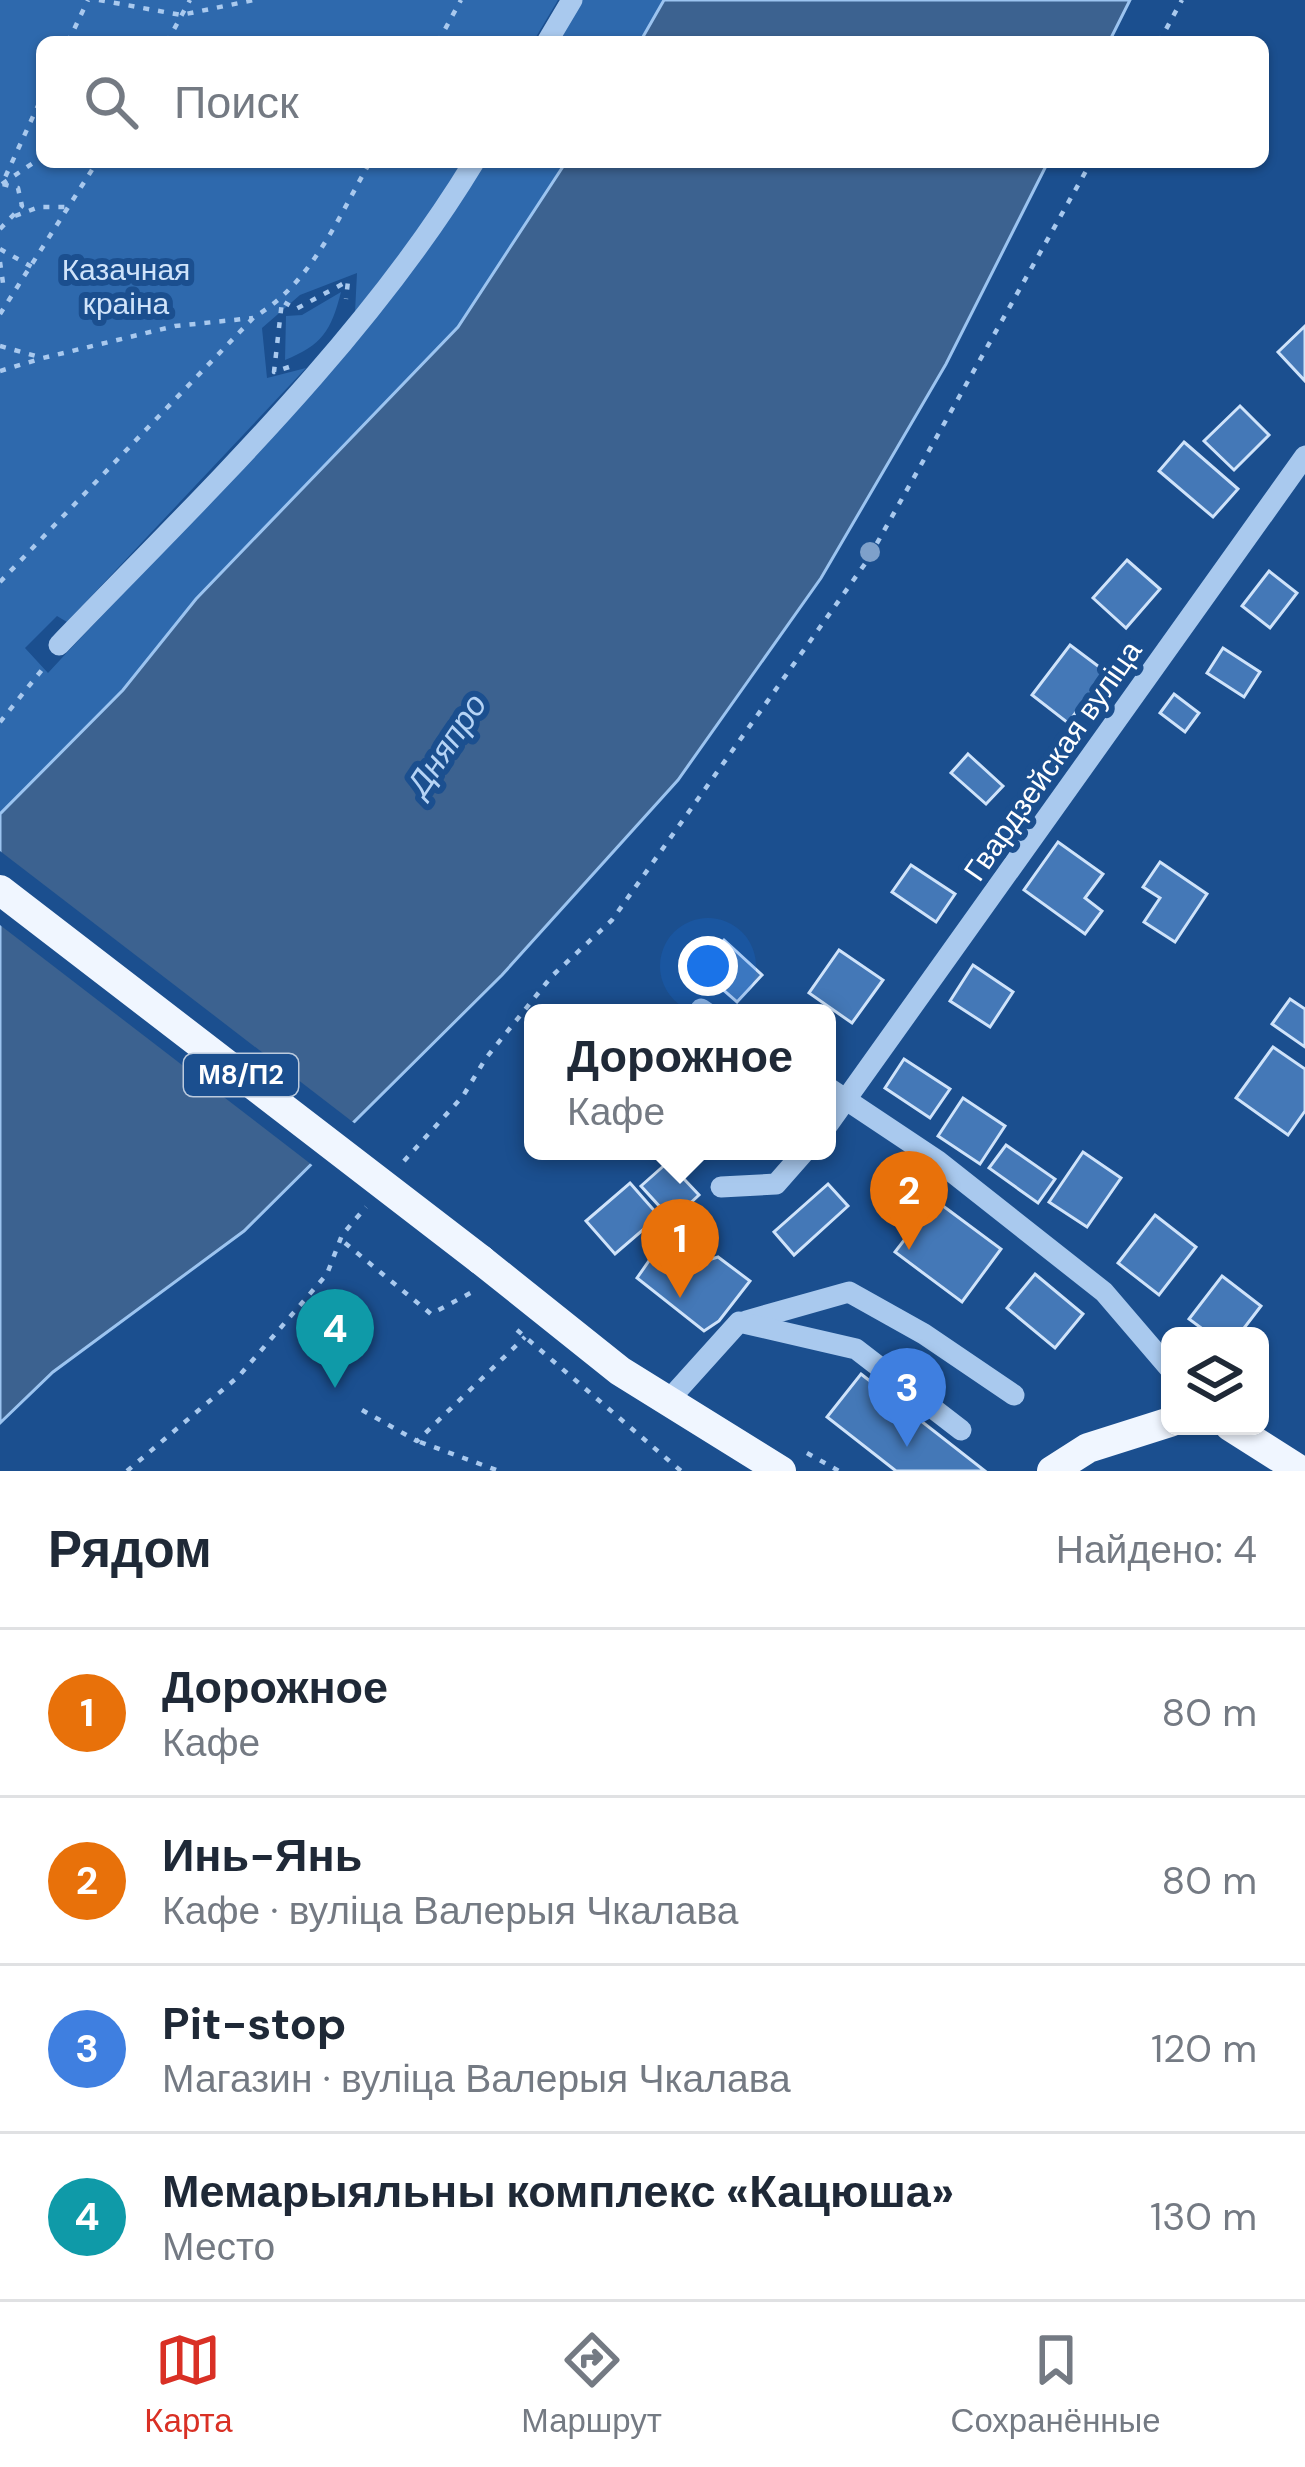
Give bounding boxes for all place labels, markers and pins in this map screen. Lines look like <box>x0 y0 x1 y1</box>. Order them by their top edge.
pin: 2 <box>870 1151 948 1250</box>
pin: 1 <box>641 1199 719 1298</box>
pin: 4 <box>296 1289 374 1388</box>
pin: 3 <box>868 1348 946 1447</box>

